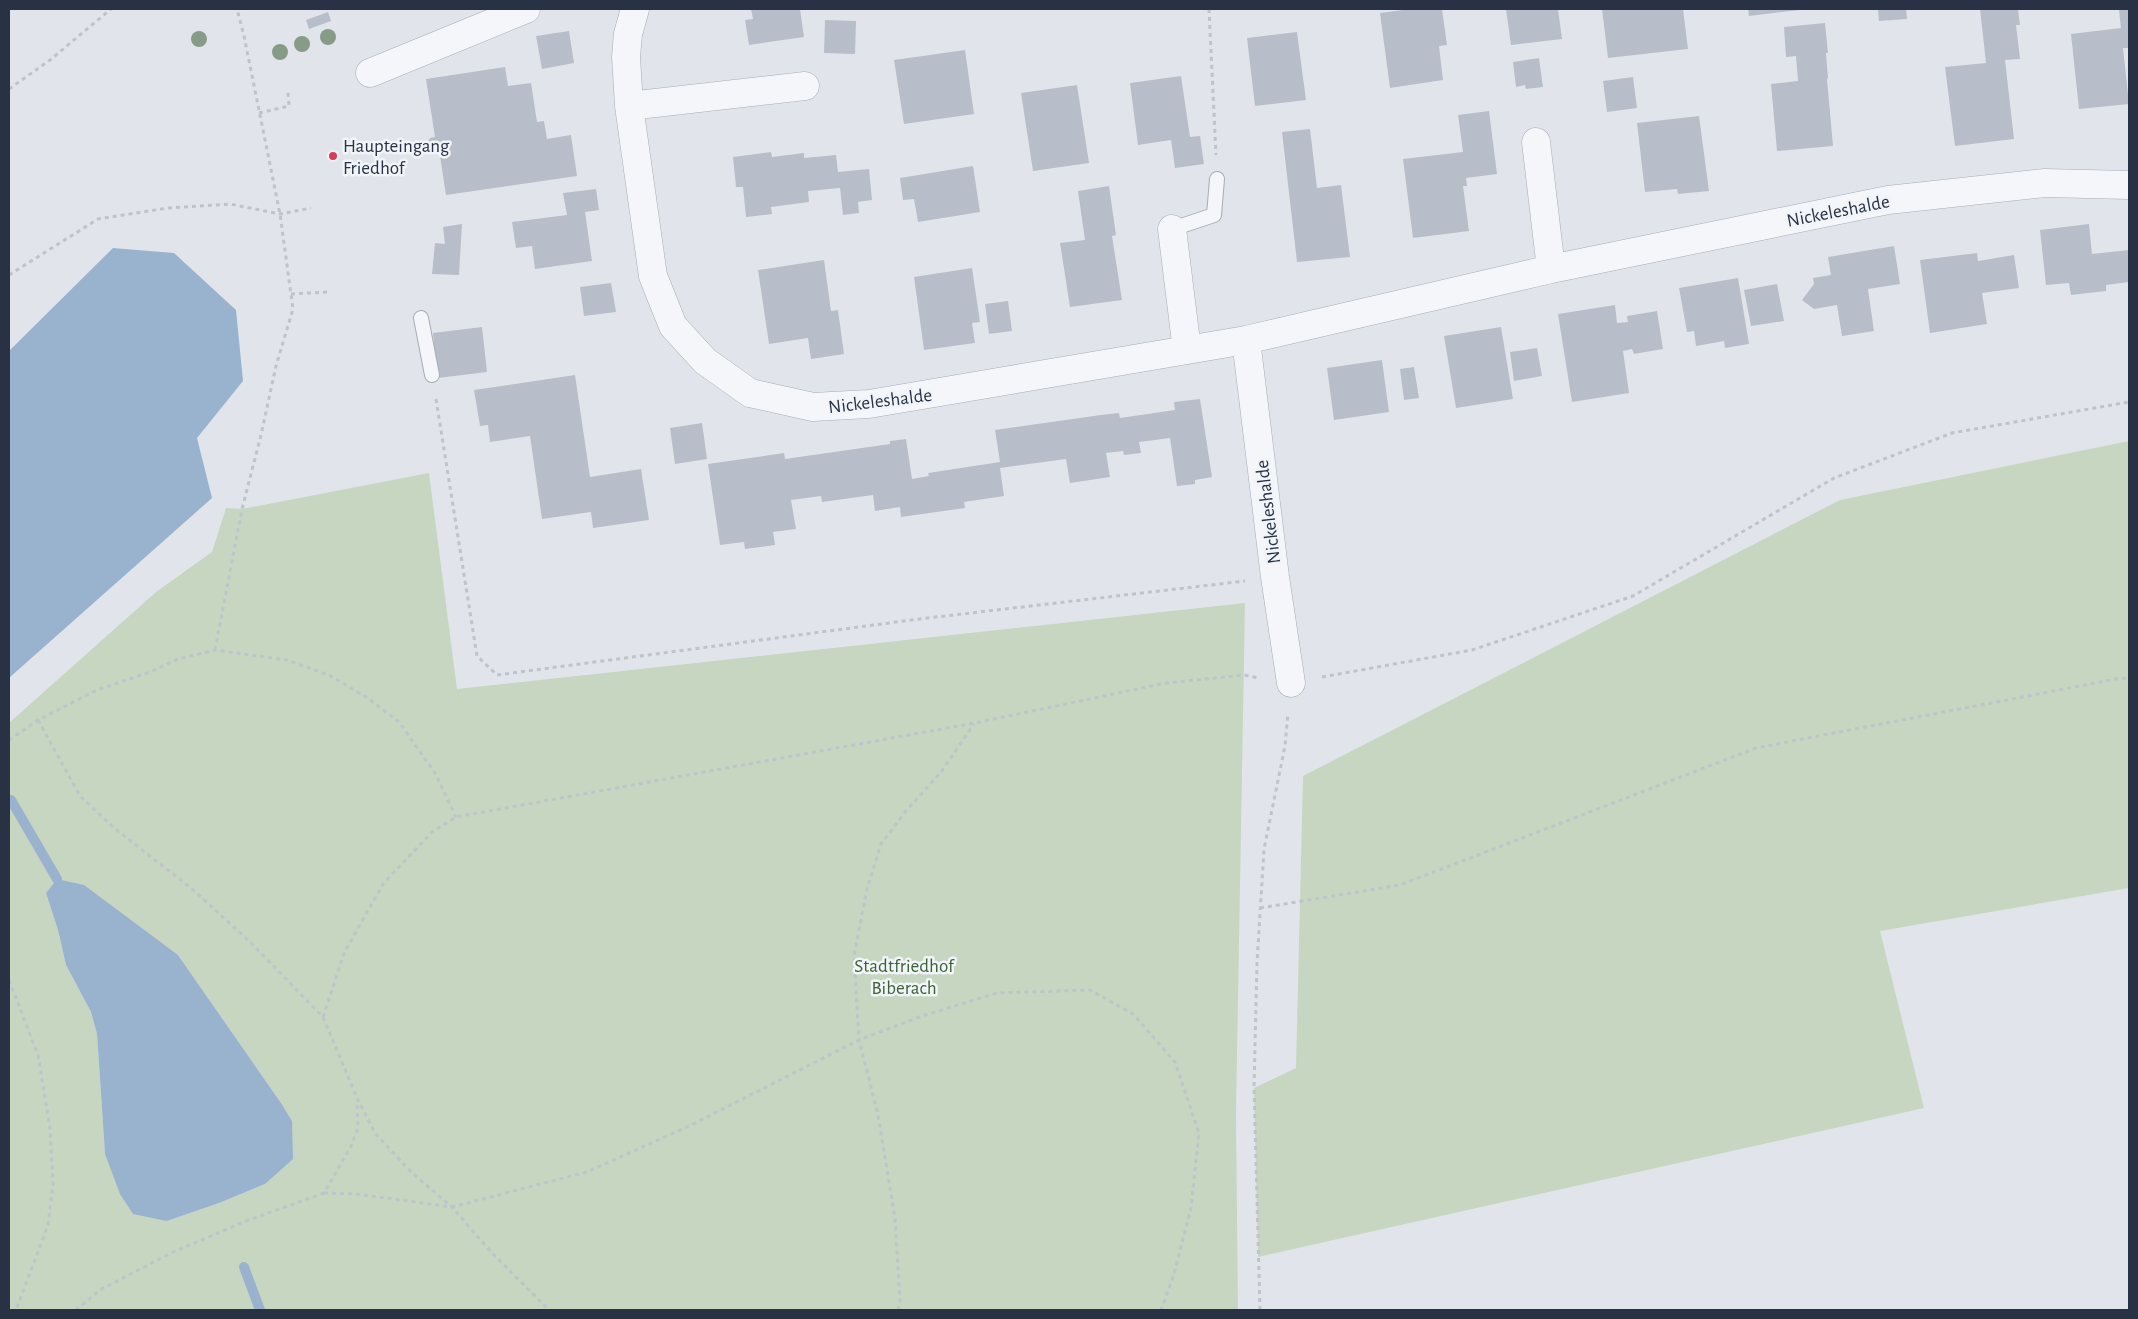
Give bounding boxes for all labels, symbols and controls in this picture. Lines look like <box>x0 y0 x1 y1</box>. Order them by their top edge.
place label: Haupteingang Friedhof <box>343 137 450 178</box>
marker: Haupteingang Friedhof <box>327 150 339 162</box>
street label: Nickeleshalde <box>1785 192 1891 231</box>
street label: Nickeleshalde <box>827 386 933 417</box>
street label: Nickeleshalde <box>1253 459 1284 565</box>
park label: Stadtfriedhof Biberach <box>854 957 955 998</box>

